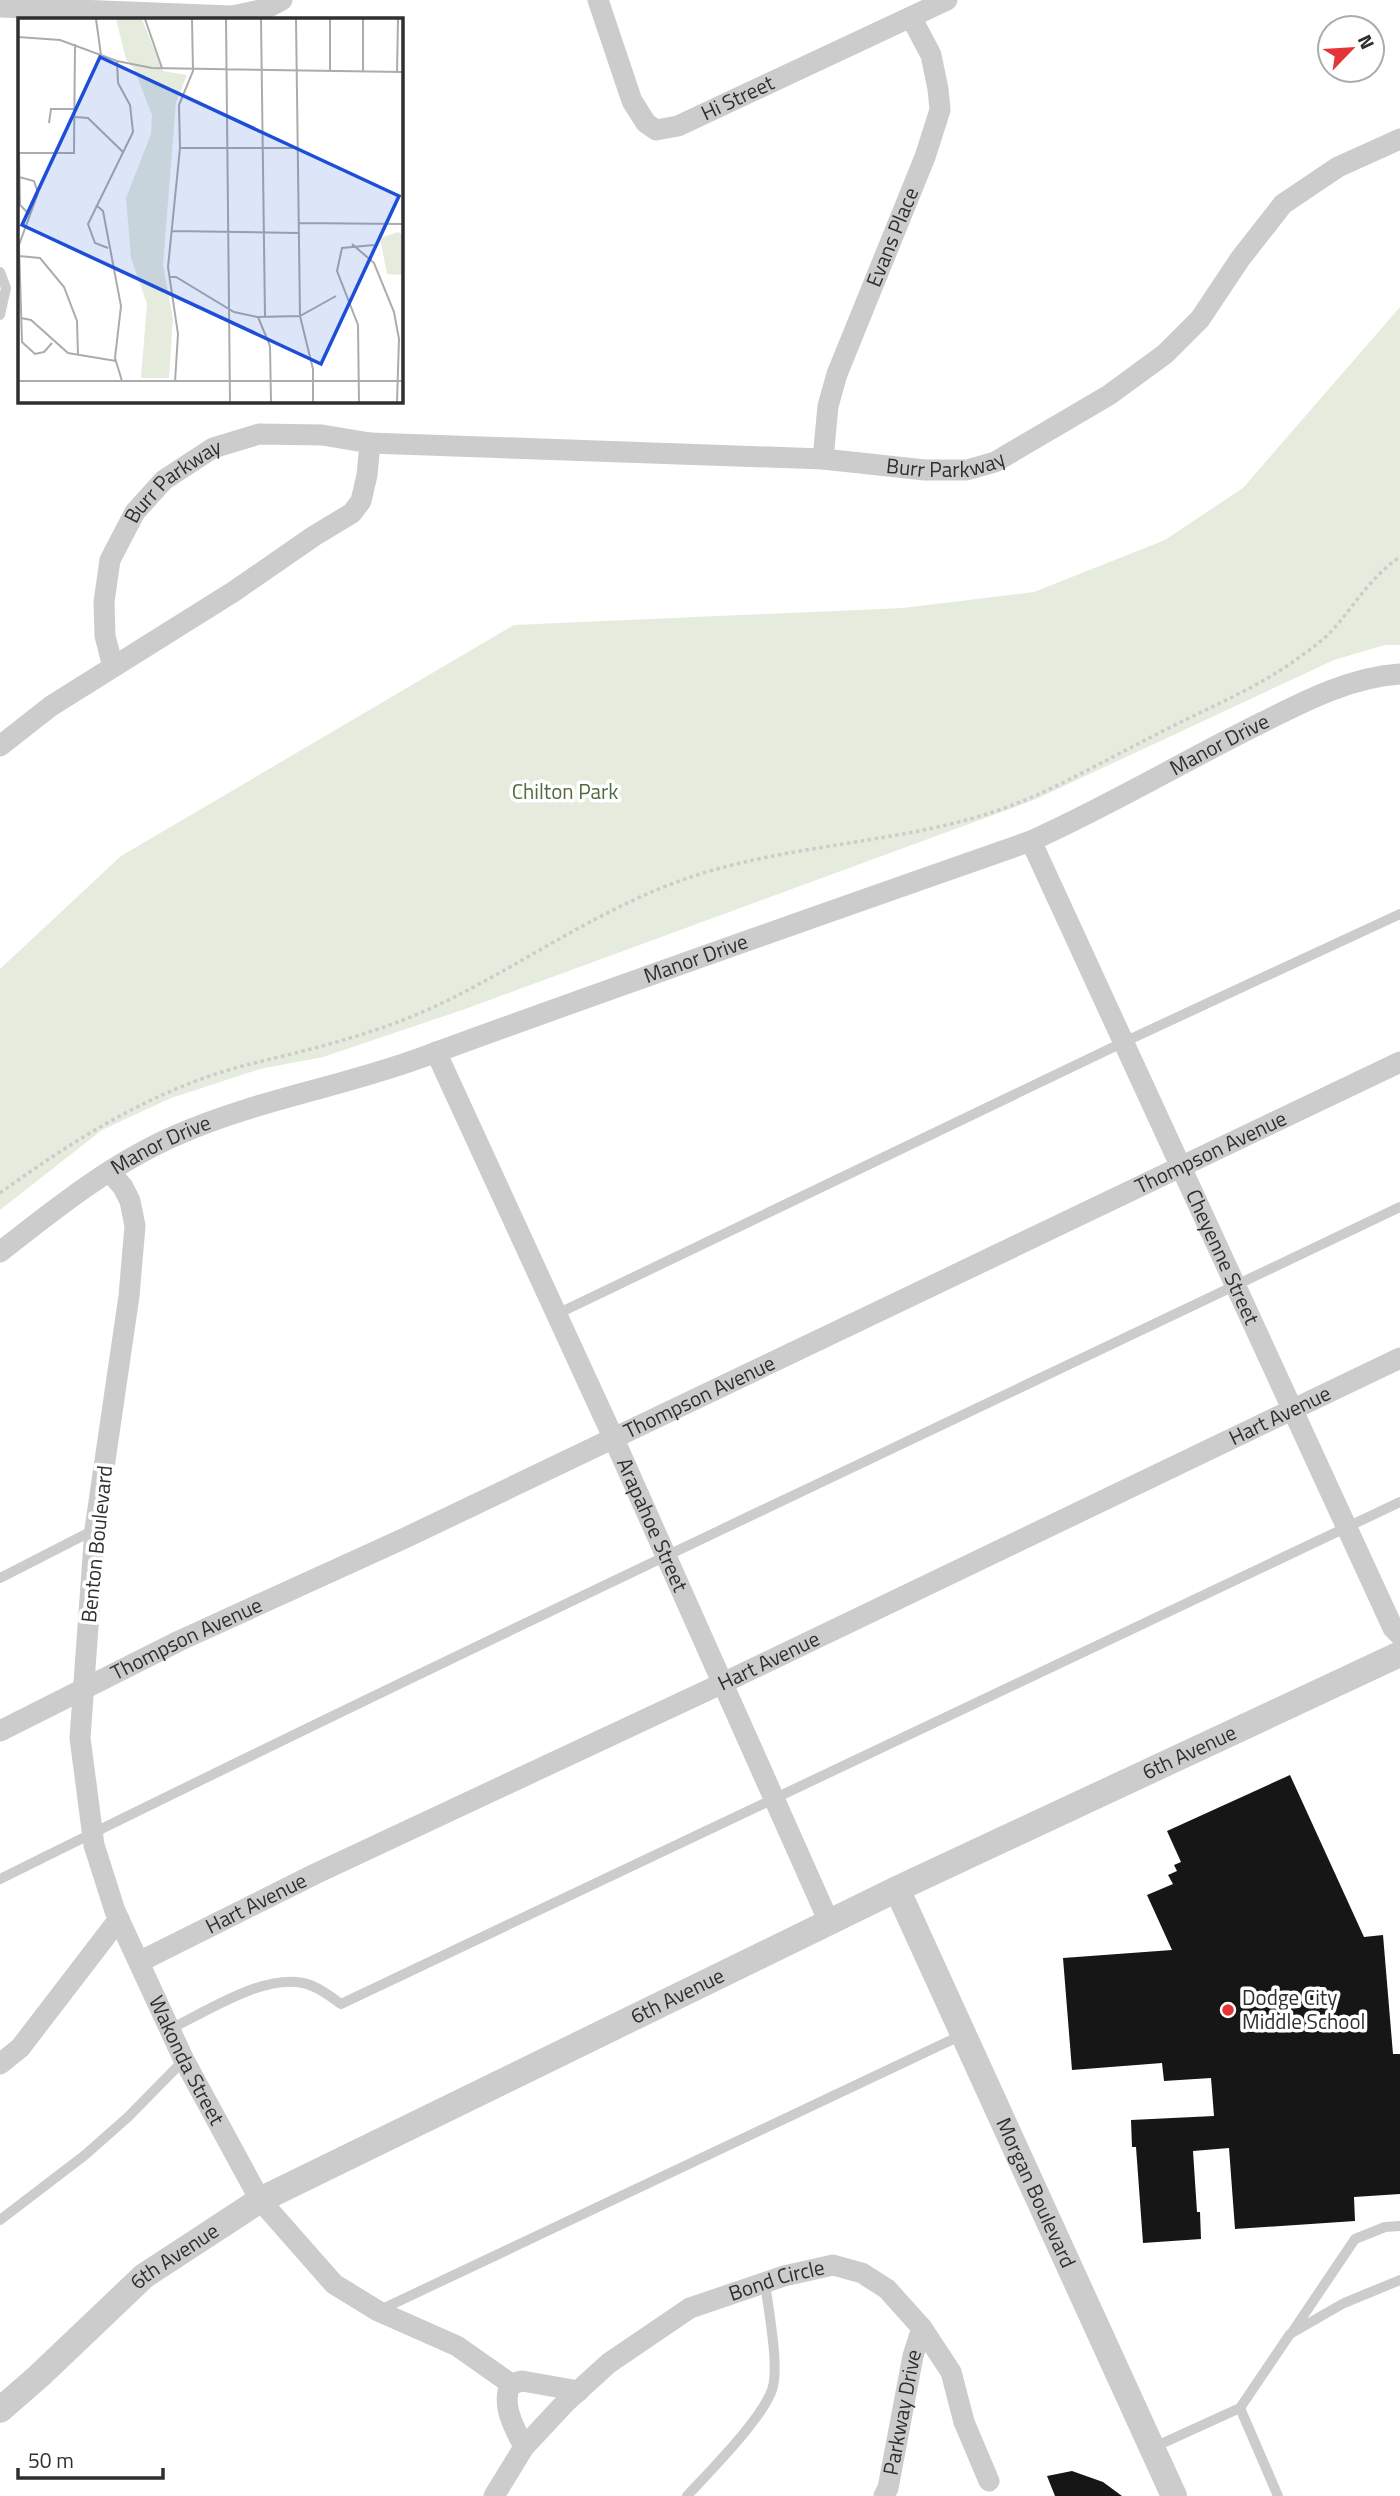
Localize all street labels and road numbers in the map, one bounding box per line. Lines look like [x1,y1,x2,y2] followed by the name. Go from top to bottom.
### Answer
[695,66,780,128] street label: Hi Street
[857,182,926,292] street label: Evans Place
[115,429,225,528] street label: Burr Parkway
[885,442,1011,485] street label: Burr Parkway
[1163,704,1274,783] street label: Manor Drive
[639,925,752,991] street label: Manor Drive
[1129,1102,1292,1202] street label: Thompson Avenue
[104,1106,215,1182] street label: Manor Drive
[1178,1184,1269,1330] street label: Cheyenne Street
[618,1346,780,1446] street label: Thompson Avenue
[1223,1377,1336,1453] street label: Hart Avenue
[609,1452,697,1597] street label: Arapahoe Street
[72,1464,120,1624] street label: Benton Boulevard
[105,1588,267,1688] street label: Thompson Avenue
[712,1622,825,1698] street label: Hart Avenue
[1137,1716,1241,1787] street label: 6th Avenue
[199,1864,312,1941] street label: Hart Avenue
[625,1959,729,2032] street label: 6th Avenue
[141,1990,234,2131] street label: Wakonda Street
[988,2112,1085,2273] street label: Morgan Boulevard
[122,2214,225,2297] street label: 6th Avenue
[724,2250,827,2309] street label: Bond Circle
[874,2345,929,2478] street label: Parkway Drive

